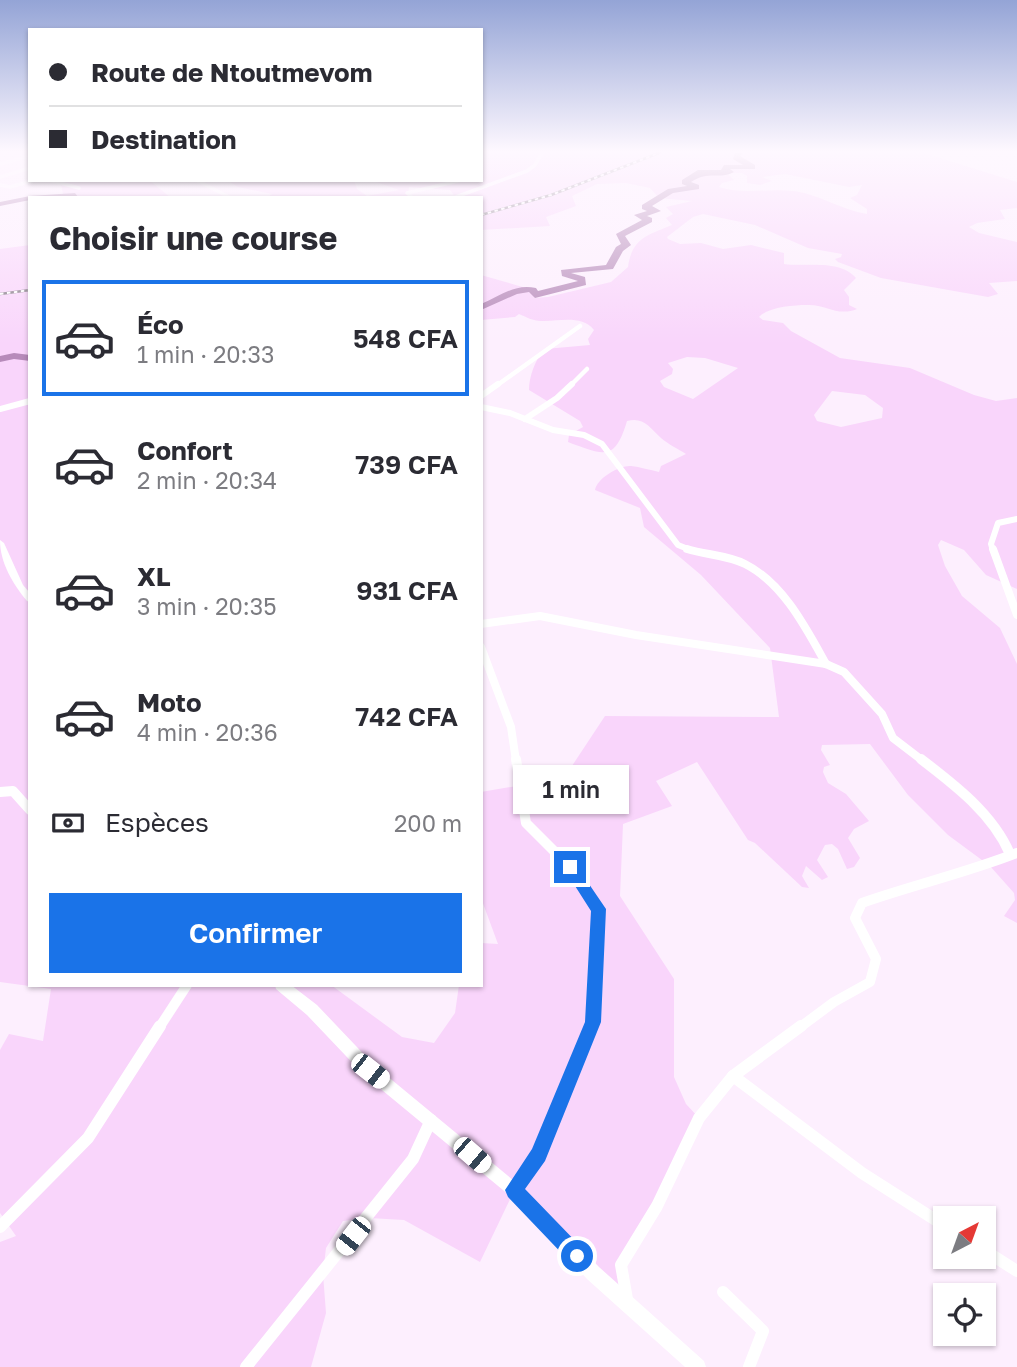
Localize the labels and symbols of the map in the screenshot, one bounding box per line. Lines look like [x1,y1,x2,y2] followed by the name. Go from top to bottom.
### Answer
[512,766,628,814] callout: 1 min
[554,851,586,883] route end
[347,1050,394,1092] car
[450,1133,495,1177] car
[933,1206,996,1269] north arrow
[332,1213,375,1259] car
[561,1240,593,1272] route start

